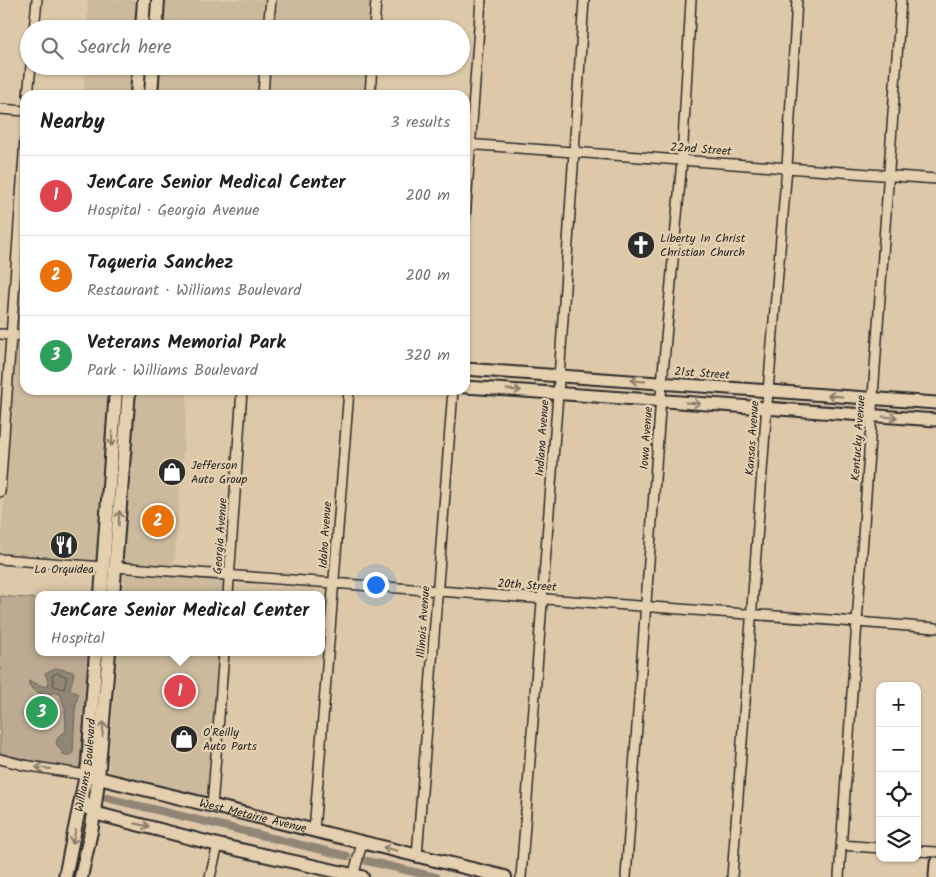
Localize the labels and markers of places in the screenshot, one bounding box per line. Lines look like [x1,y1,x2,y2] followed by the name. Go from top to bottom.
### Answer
[660,229,746,262] place label: Liberty In Christ Christian Church
[626,230,656,260] church icon: Liberty In Christ Christian Church
[191,456,247,489] place label: Jefferson Auto Group
[157,457,187,487] shop icon: Jefferson Auto Group
[142,502,174,540] pin: 2
[49,530,79,560] restaurant icon: La Orquidea
[34,560,94,579] place label: La Orquidea
[164,672,196,710] pin: 1
[26,693,58,731] pin: 3
[203,723,257,756] place label: O'Reilly Auto Parts
[169,724,199,754] shop icon: O'Reilly Auto Parts

